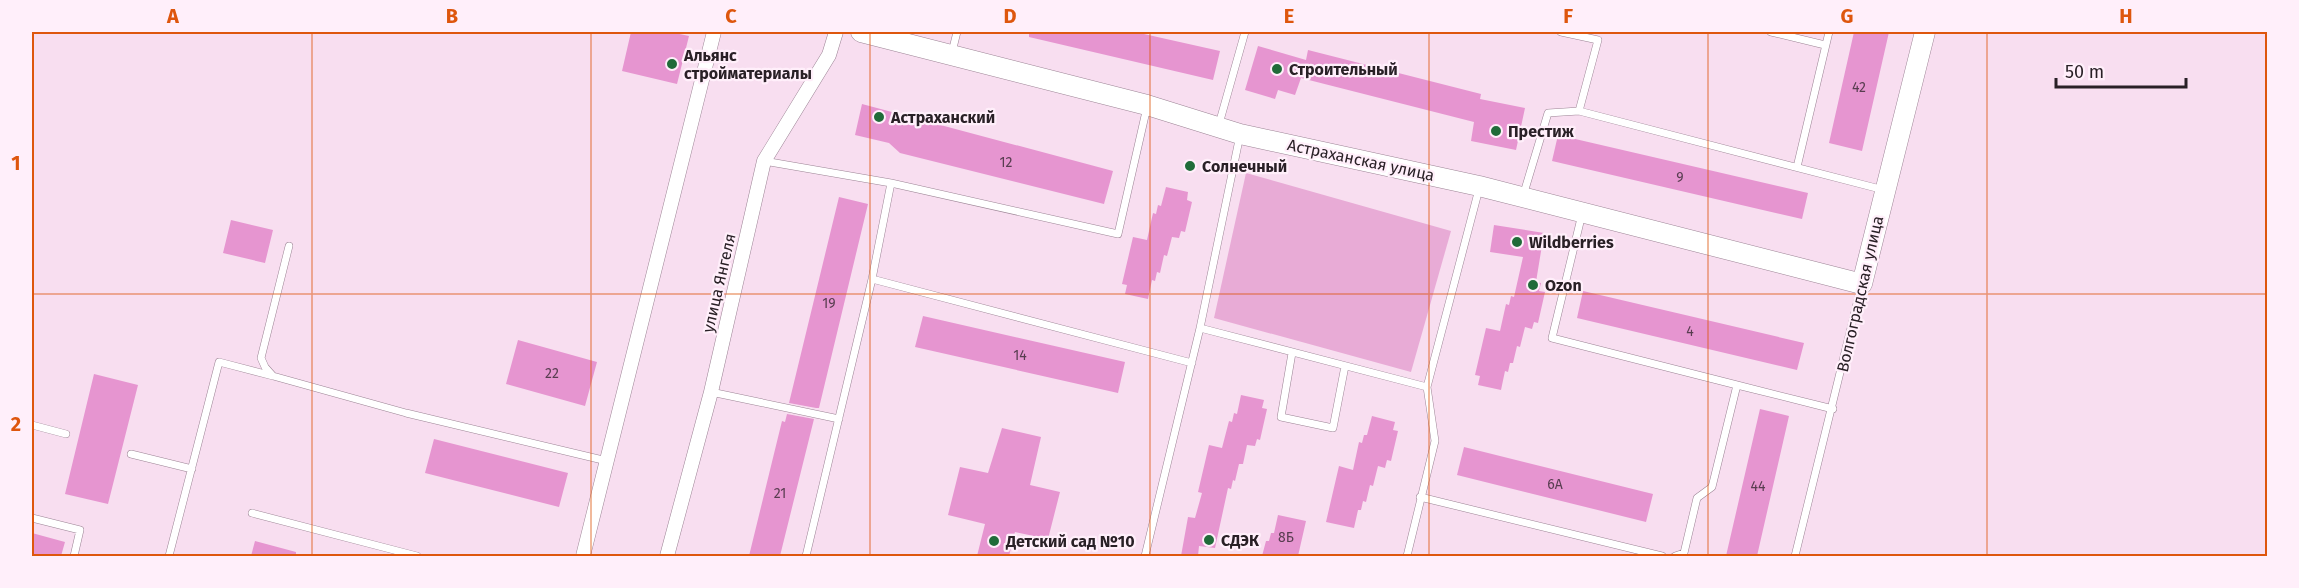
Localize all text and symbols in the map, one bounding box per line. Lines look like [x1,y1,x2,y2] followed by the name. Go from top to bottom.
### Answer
[166,4,180,28] text: A
[446,4,458,28] text: B
[725,4,737,28] text: C
[1003,4,1017,28] text: D
[1284,4,1294,28] text: E
[1563,4,1573,28] text: F
[1841,4,1853,28] text: G
[2119,4,2133,28] text: H
[683,46,812,83] place label: Альянс стройматериалы
[2056,51,2186,89] scale bar
[665,57,679,71] marker: Альянс стройматериалы
[1289,60,1398,79] place label: Строительный
[2065,61,2104,83] text: 50 m
[1270,62,1284,76] marker: Строительный
[1852,79,1866,96] house number: 42
[890,108,995,127] place label: Астраханский
[872,110,886,124] marker: Астраханский
[1508,122,1575,141] place label: Престиж
[1489,124,1503,138] marker: Престиж
[1286,135,1436,185] street label: Астраханская улица
[11,151,21,175] text: 1
[1000,154,1013,171] house number: 12
[1202,157,1287,176] place label: Солнечный
[1183,159,1197,173] marker: Солнечный
[1676,169,1684,186] house number: 9
[1833,214,1887,374] street label: Волгоградская улица
[698,232,740,334] street label: улица Янгеля
[1529,233,1614,252] place label: Wildberries
[1510,235,1524,249] marker: Wildberries
[1545,276,1582,295] place label: Ozon
[1526,278,1540,292] marker: Ozon
[822,295,836,312] house number: 19
[1686,323,1694,340] house number: 4
[1013,347,1027,364] house number: 14
[545,365,559,382] house number: 22
[11,412,21,436] text: 2
[1547,476,1563,493] house number: 6А
[1751,478,1766,495] house number: 44
[774,485,786,502] house number: 21
[1278,529,1294,546] house number: 8Б
[1221,531,1260,550] place label: СДЭК
[1005,532,1135,551] place label: Детский сад №10
[1202,533,1216,547] marker: СДЭК
[987,534,1001,548] marker: Детский сад №10

